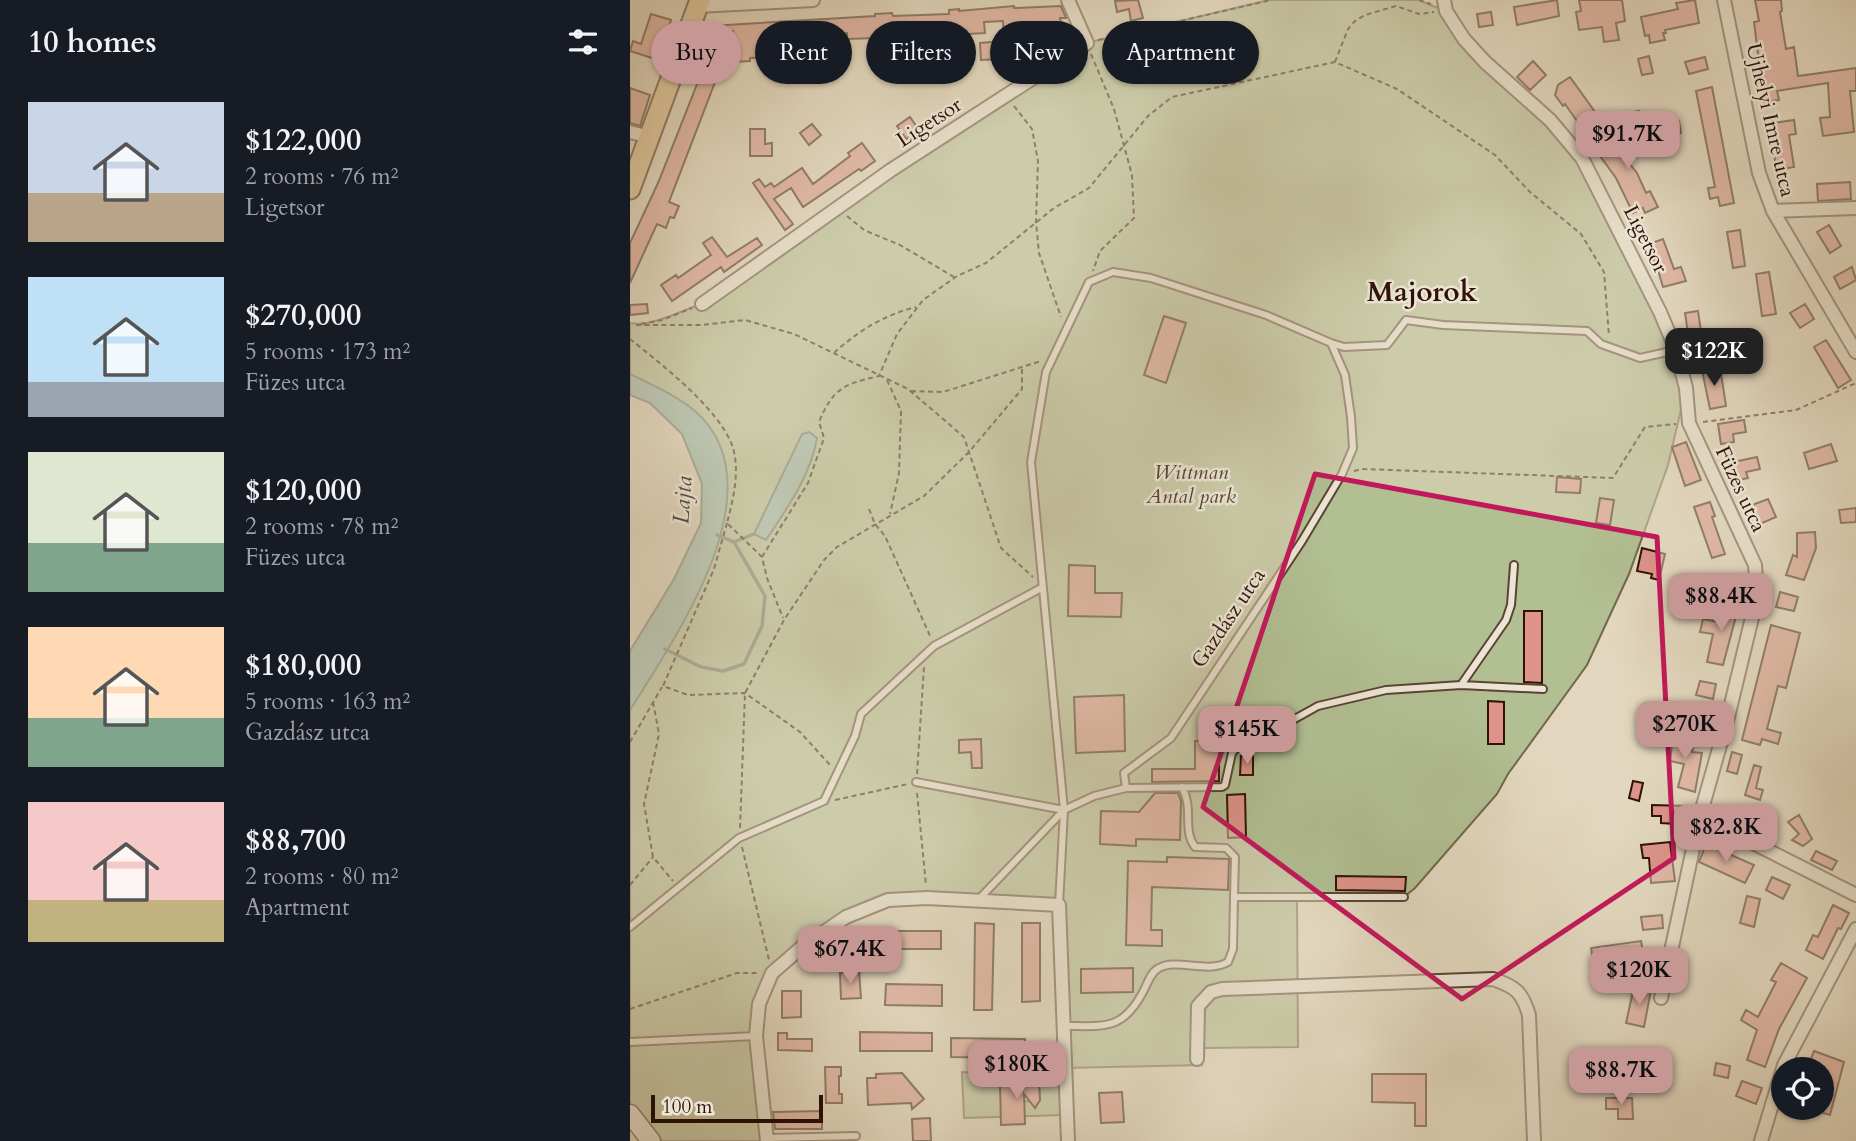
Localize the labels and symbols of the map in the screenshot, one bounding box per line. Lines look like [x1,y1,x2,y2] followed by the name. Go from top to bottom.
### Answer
[1739,41,1802,200] street label: Ujhelyi Imre utca
[891,90,968,154] street label: Ligetsor
[1571,111,1685,171] pin: $91.7K
[1616,200,1675,278] street label: Ligetsor
[1367,273,1478,311] district label: Majorok
[1665,328,1763,388] pin: $122K
[1708,441,1773,537] street label: Füzes utca
[1145,458,1236,511] park label: Wittman Antal park
[665,475,700,525] water label: Lajta
[1184,563,1272,674] street label: Gazdász utca
[1664,574,1778,633] pin: $88.4K
[1636,702,1734,761] pin: $270K
[1198,706,1296,766] pin: $145K
[1669,804,1783,864] pin: $82.8K
[793,926,907,986] pin: $67.4K
[1590,948,1688,1007] pin: $120K
[968,1042,1066,1101] pin: $180K
[1564,1048,1678,1107] pin: $88.7K
[651,1092,822,1124] scale bar

